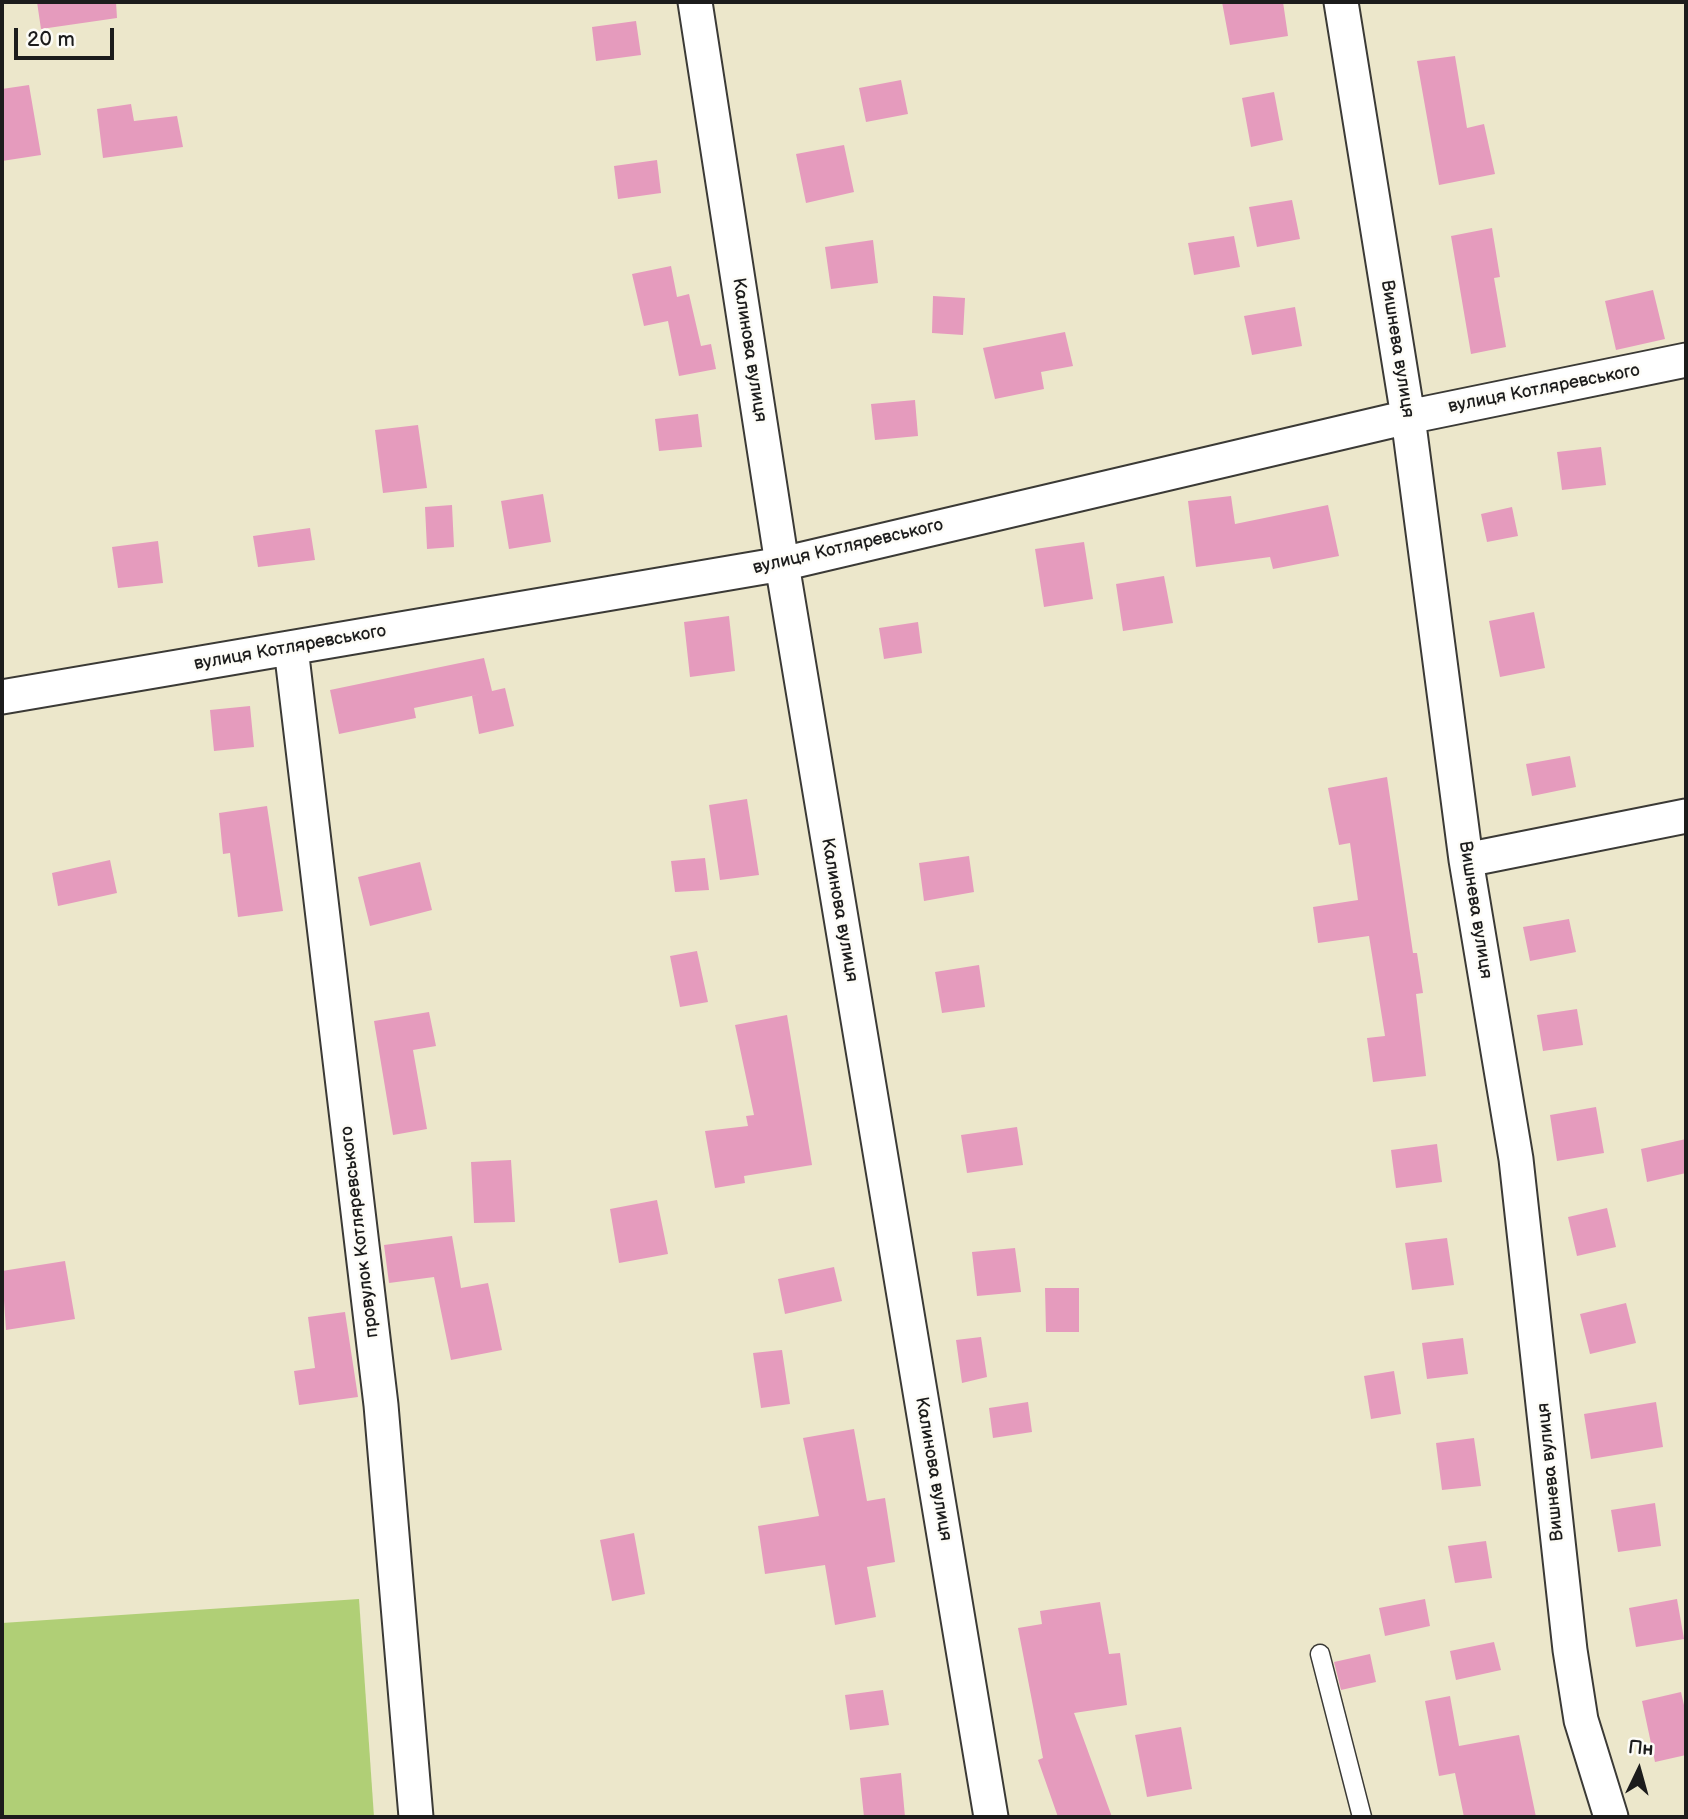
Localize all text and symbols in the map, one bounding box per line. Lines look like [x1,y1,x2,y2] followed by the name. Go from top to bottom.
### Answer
[18,14,117,58] scale bar
[27,27,75,52] text: 20 m
[727,276,771,424] street label: Калинова вулиця
[1375,279,1419,419] street label: Вишнева вулиця
[1446,360,1642,418] street label: вулиця Котляревського
[751,515,945,579] street label: вулиця Котляревського
[192,620,388,676] street label: вулиця Котляревського
[816,836,862,984] street label: Калинова вулиця
[1453,840,1497,980] street label: Вишнева вулиця
[336,1125,384,1339] street label: провулок Котляревського
[910,1395,956,1543] street label: Калинова вулиця
[1533,1402,1569,1542] street label: Вишнева вулиця
[1604,1735,1674,1805] north arrow
[1627,1736,1654,1761] text: Пн

